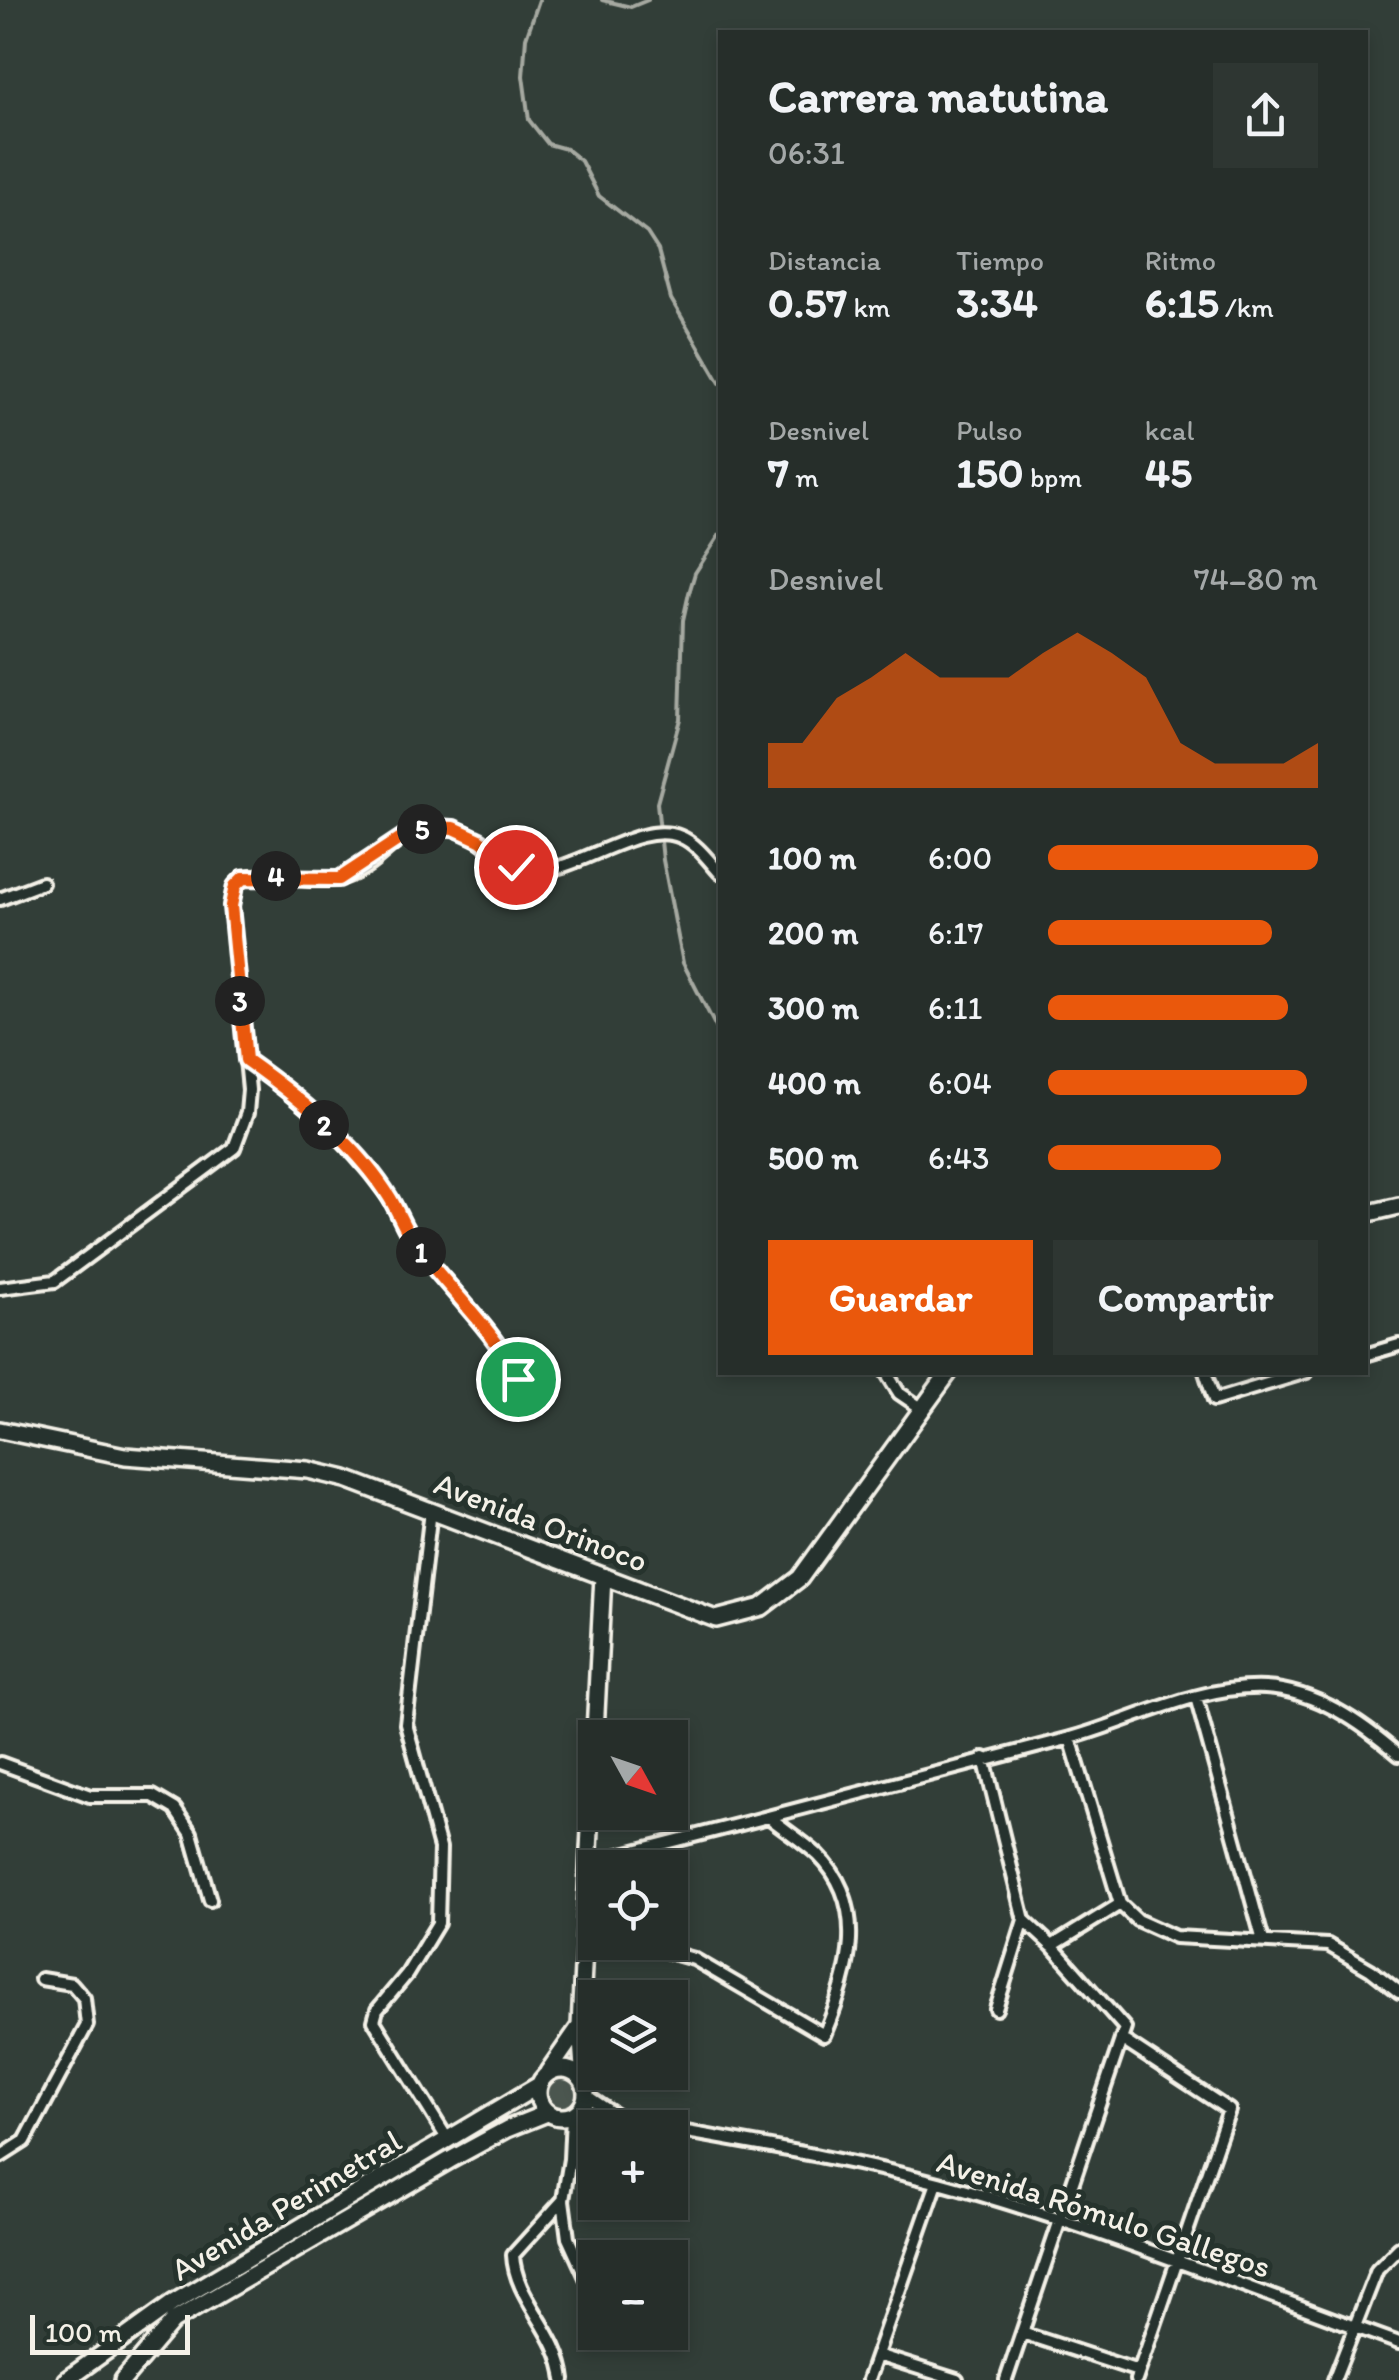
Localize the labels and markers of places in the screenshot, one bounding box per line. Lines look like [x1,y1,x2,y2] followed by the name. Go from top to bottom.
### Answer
[397,804,447,854] pin: 5
[474,825,559,910] pin
[251,851,301,901] pin: 4
[215,976,265,1026] pin: 3
[299,1100,349,1150] pin: 2
[396,1227,446,1277] pin: 1
[476,1337,561,1422] pin

